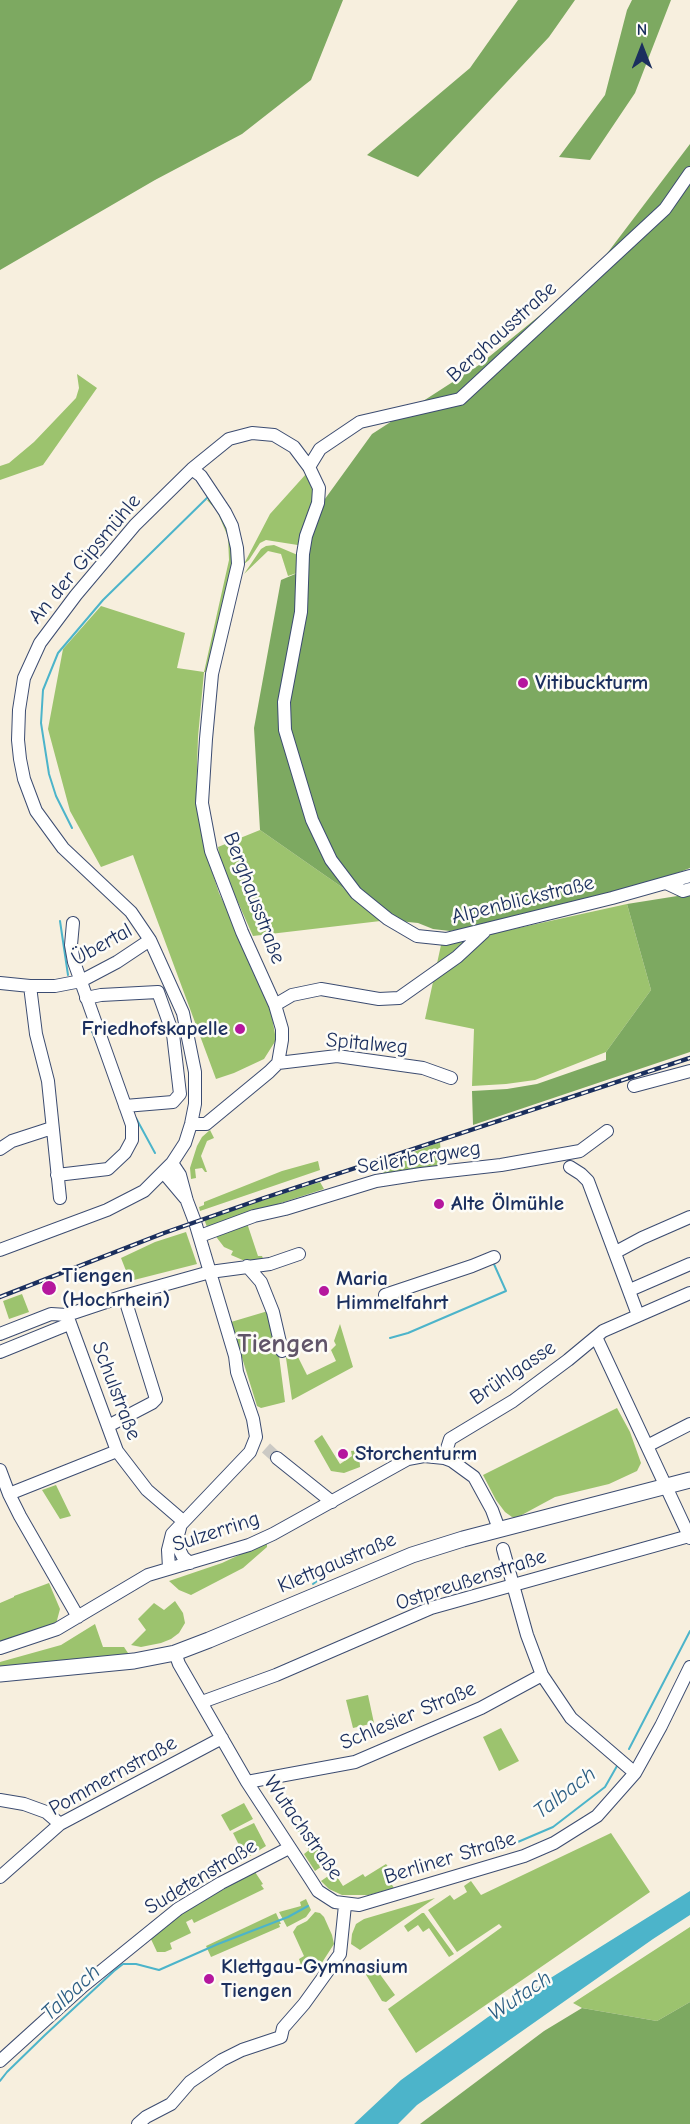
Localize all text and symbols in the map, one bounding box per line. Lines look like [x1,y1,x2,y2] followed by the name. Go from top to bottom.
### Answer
[612,18,672,78] north arrow
[637,21,647,39] text: N
[442,276,562,388] street label: Berghausstraße
[23,489,147,629] street label: An der Gipsmühle
[535,670,648,696] place label: Vitibuckturm
[516,676,530,690] marker: Vitibuckturm
[217,829,291,967] street label: Berghausstraße
[449,870,597,930] street label: Alpenblickstraße
[67,918,137,972] street label: Übertal
[81,1016,228,1042] place label: Friedhofskapelle
[233,1022,247,1036] marker: Friedhofskapelle
[325,1028,409,1060] street label: Spitalweg
[355,1136,483,1180] street label: Seilerbergweg
[451,1191,564,1217] place label: Alte Ölmühle
[432,1197,446,1211] marker: Alte Ölmühle
[62,1263,170,1313] place label: Tiengen (Hochrhein)
[336,1266,448,1316] place label: Maria Himmelfahrt
[40,1279,58,1297] marker: Tiengen (Hochrhein)
[317,1284,331,1298] marker: Maria Himmelfahrt
[237,1328,329,1360] district label: Tiengen
[465,1335,561,1411] street label: Brühlgasse
[86,1338,146,1444] street label: Schulstraße
[355,1441,477,1467] place label: Storchenturm
[336,1447,350,1461] marker: Storchenturm
[169,1506,263,1558] street label: Sulzerring
[274,1527,400,1599] street label: Klettgaustraße
[393,1544,549,1616] street label: Ostpreußenstraße
[336,1676,480,1756] street label: Schlesier Straße
[45,1730,181,1822] street label: Pommernstraße
[529,1761,601,1825] water label: Talbach
[258,1771,348,1885] street label: Wutachstraße
[381,1826,519,1890] street label: Berliner Straße
[140,1834,262,1920] street label: Sudetenstraße
[221,1954,408,2004] place label: Klettgau-Gymnasium Tiengen
[36,1959,106,2027] water label: Talbach
[483,1965,557,2027] water label: Wutach
[202,1972,216,1986] marker: Klettgau-Gymnasium Tiengen

